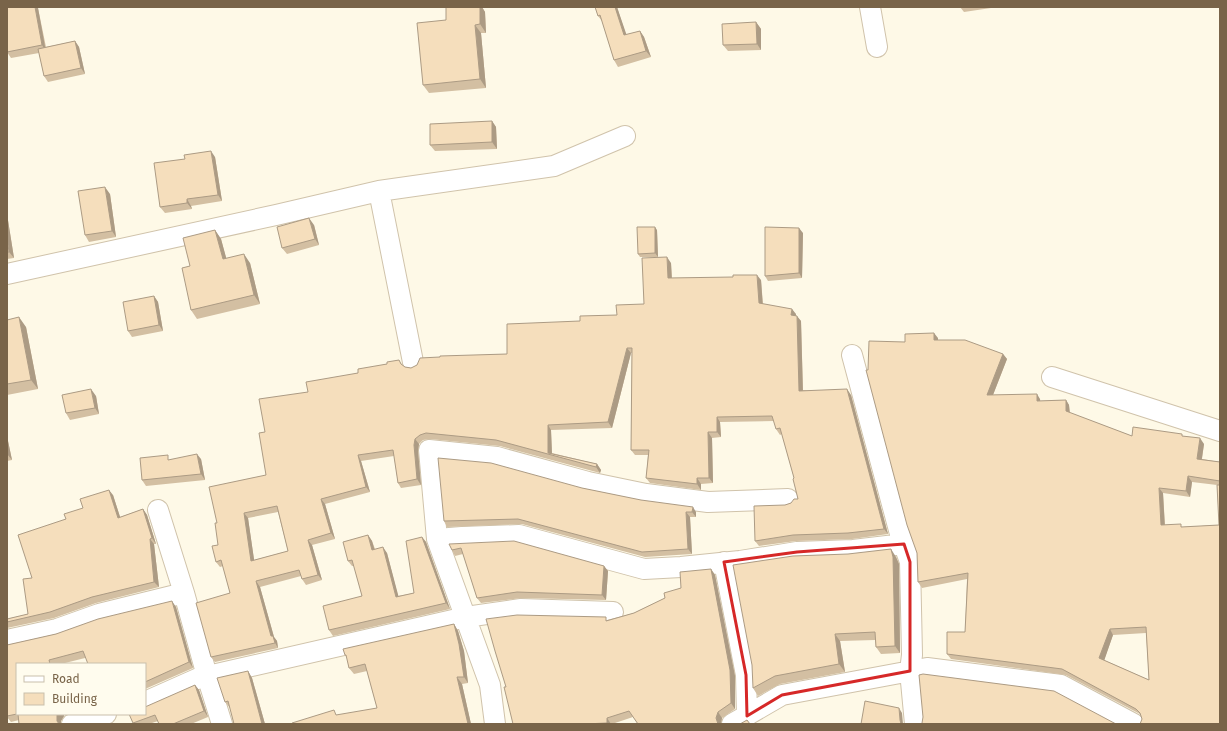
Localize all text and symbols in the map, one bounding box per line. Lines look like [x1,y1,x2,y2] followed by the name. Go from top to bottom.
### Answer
[16,663,146,715] legend
[52,672,80,686] text: Road
[52,692,98,706] text: Building

